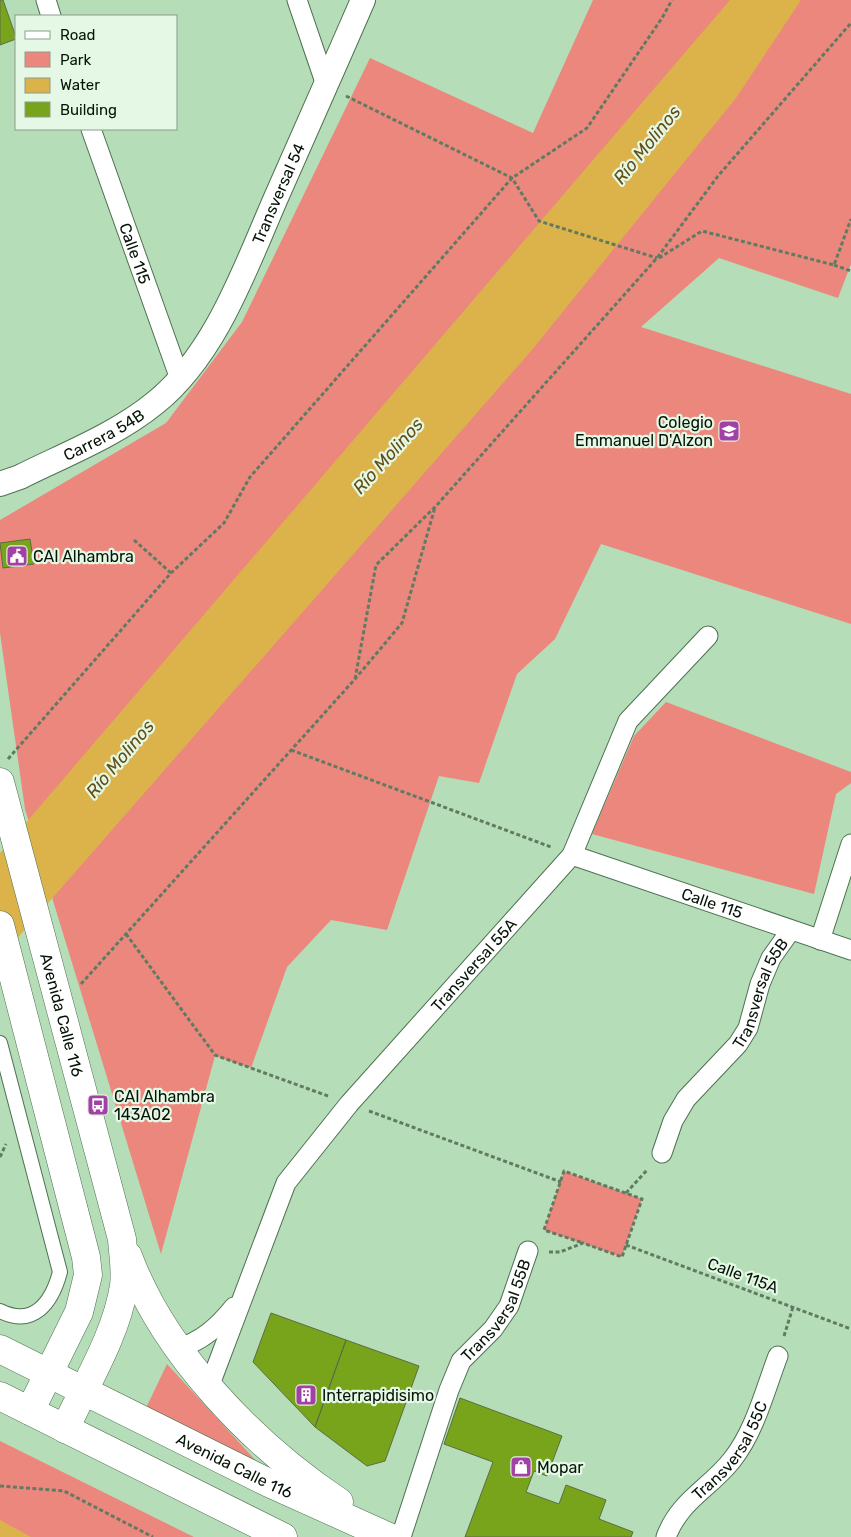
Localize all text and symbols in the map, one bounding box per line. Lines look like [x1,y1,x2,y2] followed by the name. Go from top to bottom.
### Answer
[15,15,178,130] legend
[60,26,96,44] text: Road
[60,51,91,69] text: Park
[60,76,100,94] text: Water
[60,101,117,119] text: Building
[609,101,685,189] water label: Río Molinos
[248,140,309,247] street label: Transversal 54
[115,220,154,287] street label: Calle 115
[60,405,148,465] street label: Carrera 54B
[348,413,428,499] water label: Río Molinos
[575,413,713,450] place label: Colegio Emmanuel D'Alzon
[717,419,741,443] school or university icon: Colegio Emmanuel D'Alzon
[5,544,29,568] public building icon: CAI Alhambra
[33,547,134,566] place label: CAI Alhambra
[81,716,159,802] water label: Río Molinos
[679,884,745,922] street label: Calle 115
[427,914,521,1016] street label: Transversal 55A
[729,934,792,1052] street label: Transversal 55B
[36,951,87,1079] street label: Avenida Calle 116
[114,1087,215,1124] place label: CAI Alhambra 143A02
[86,1093,110,1117] bus stop icon: CAI Alhambra 143A02
[705,1254,781,1297] street label: Calle 115A
[457,1257,534,1365] street label: Transversal 55B
[294,1383,318,1407] building icon: Interrapidisimo
[322,1386,434,1405] place label: Interrapidisimo
[688,1398,771,1504] street label: Transversal 55C
[173,1429,296,1503] street label: Avenida Calle 116
[509,1455,533,1479] shop icon: Mopar
[537,1458,583,1477] place label: Mopar

